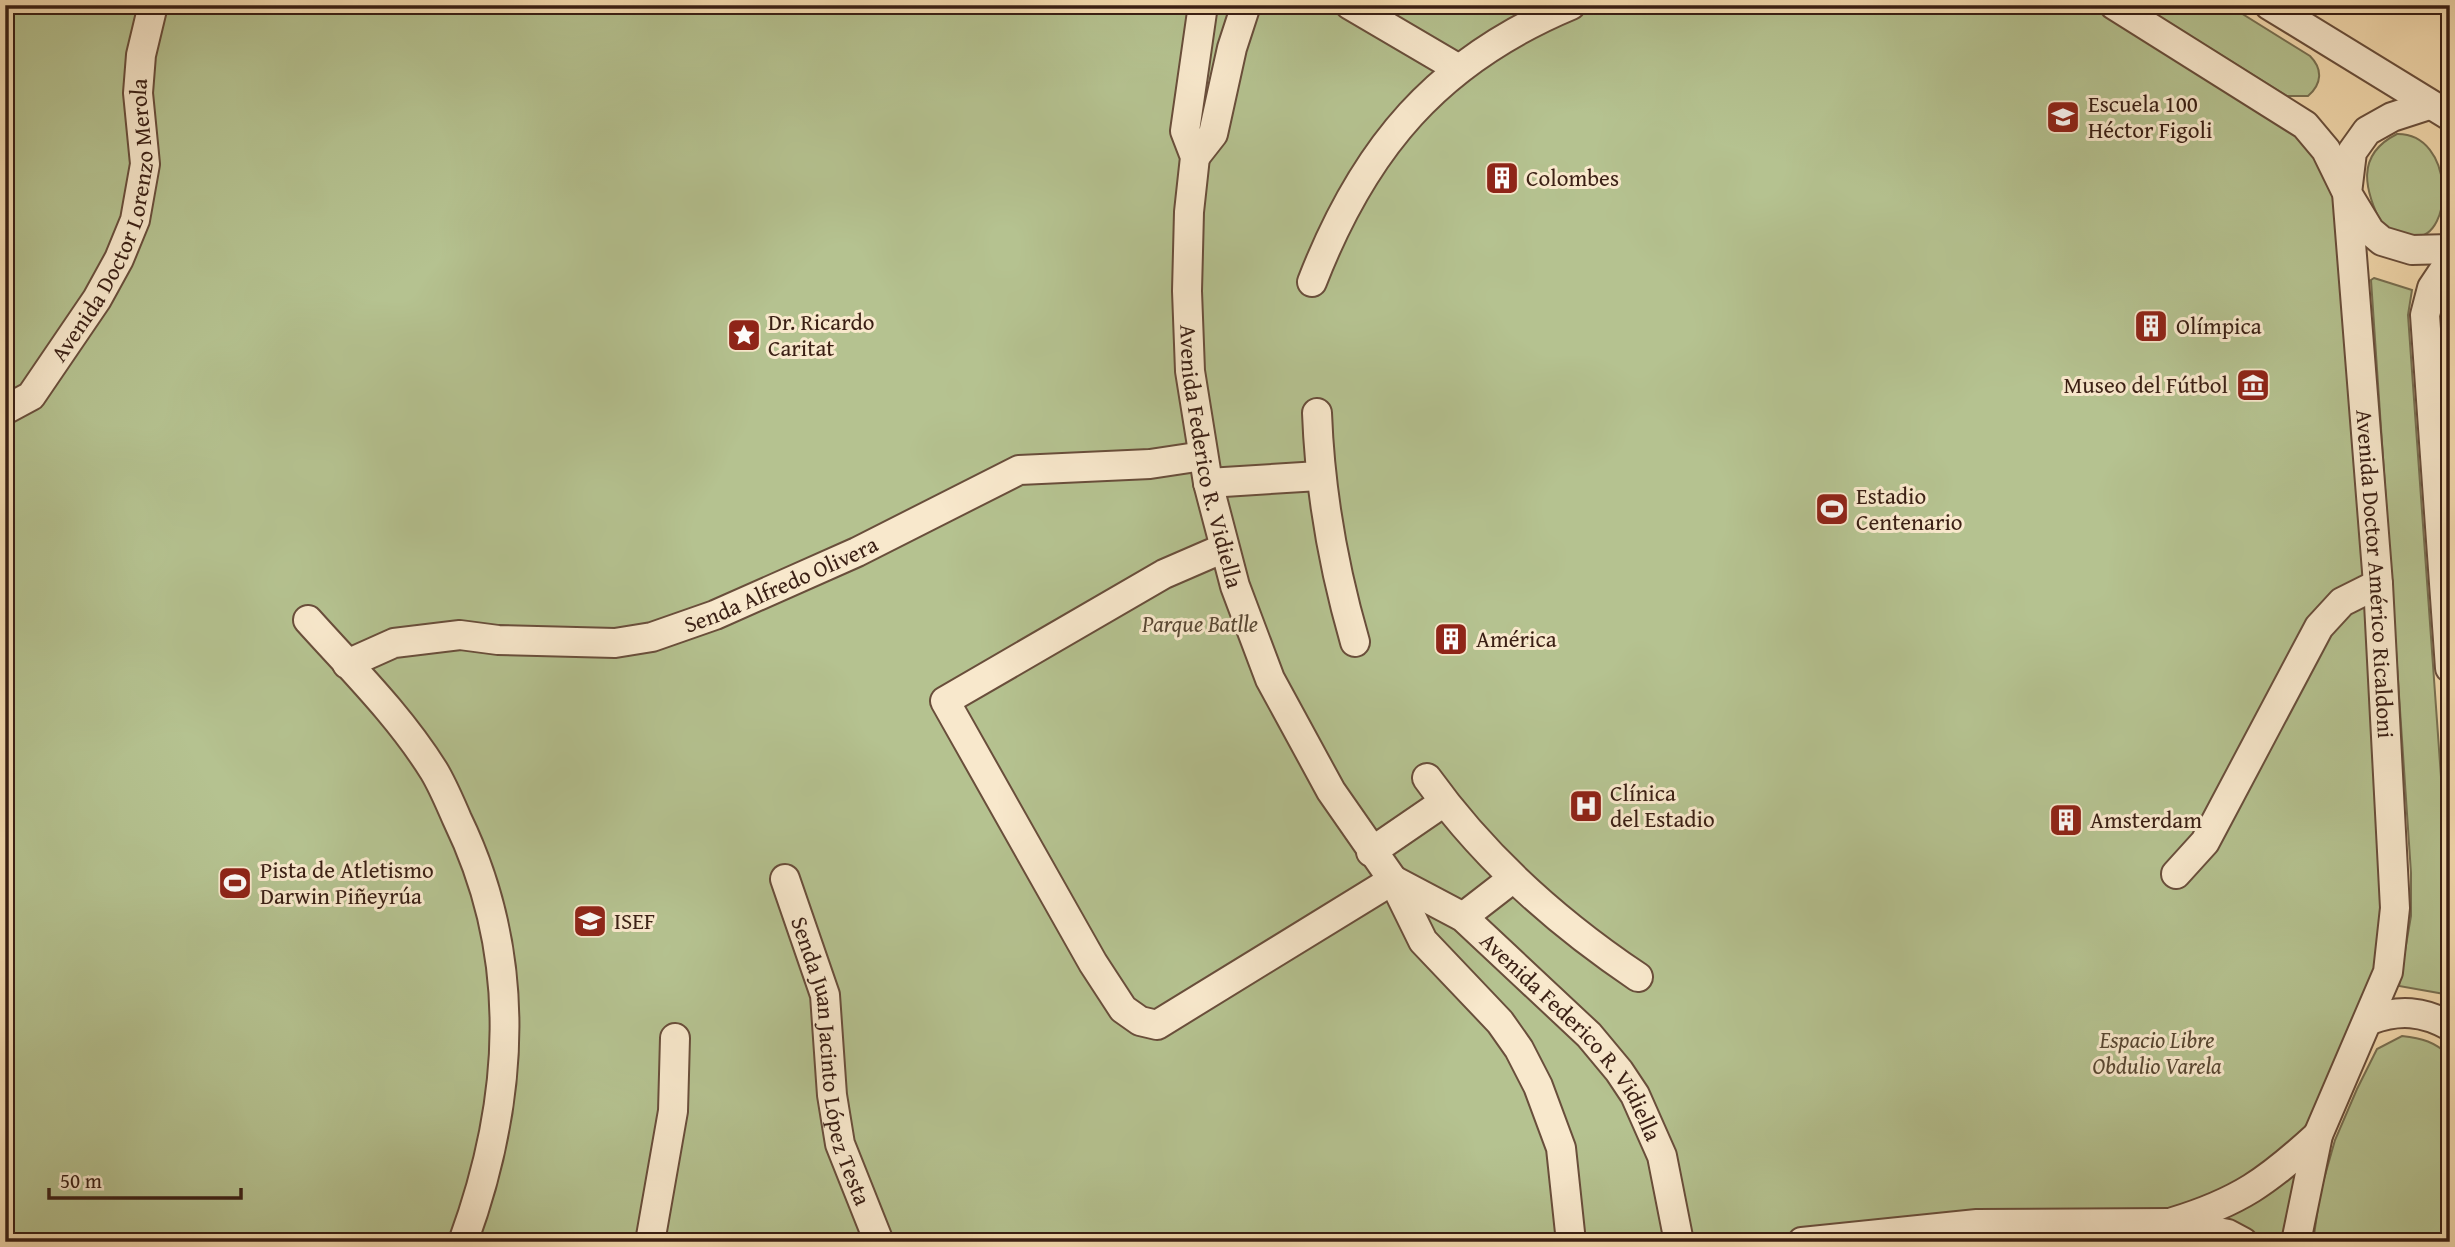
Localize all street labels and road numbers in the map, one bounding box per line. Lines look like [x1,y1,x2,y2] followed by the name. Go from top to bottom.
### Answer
[42,77,161,368] street label: Avenida Doctor Lorenzo Merola
[1172,324,1252,592] street label: Avenida Federico R. Vidiella
[2348,408,2403,739] street label: Avenida Doctor Américo Ricaldoni
[679,527,884,641] street label: Senda Alfredo Olivera
[783,912,880,1210] street label: Senda Juan Jacinto López Testa
[1473,924,1670,1146] street label: Avenida Federico R. Vidiella

